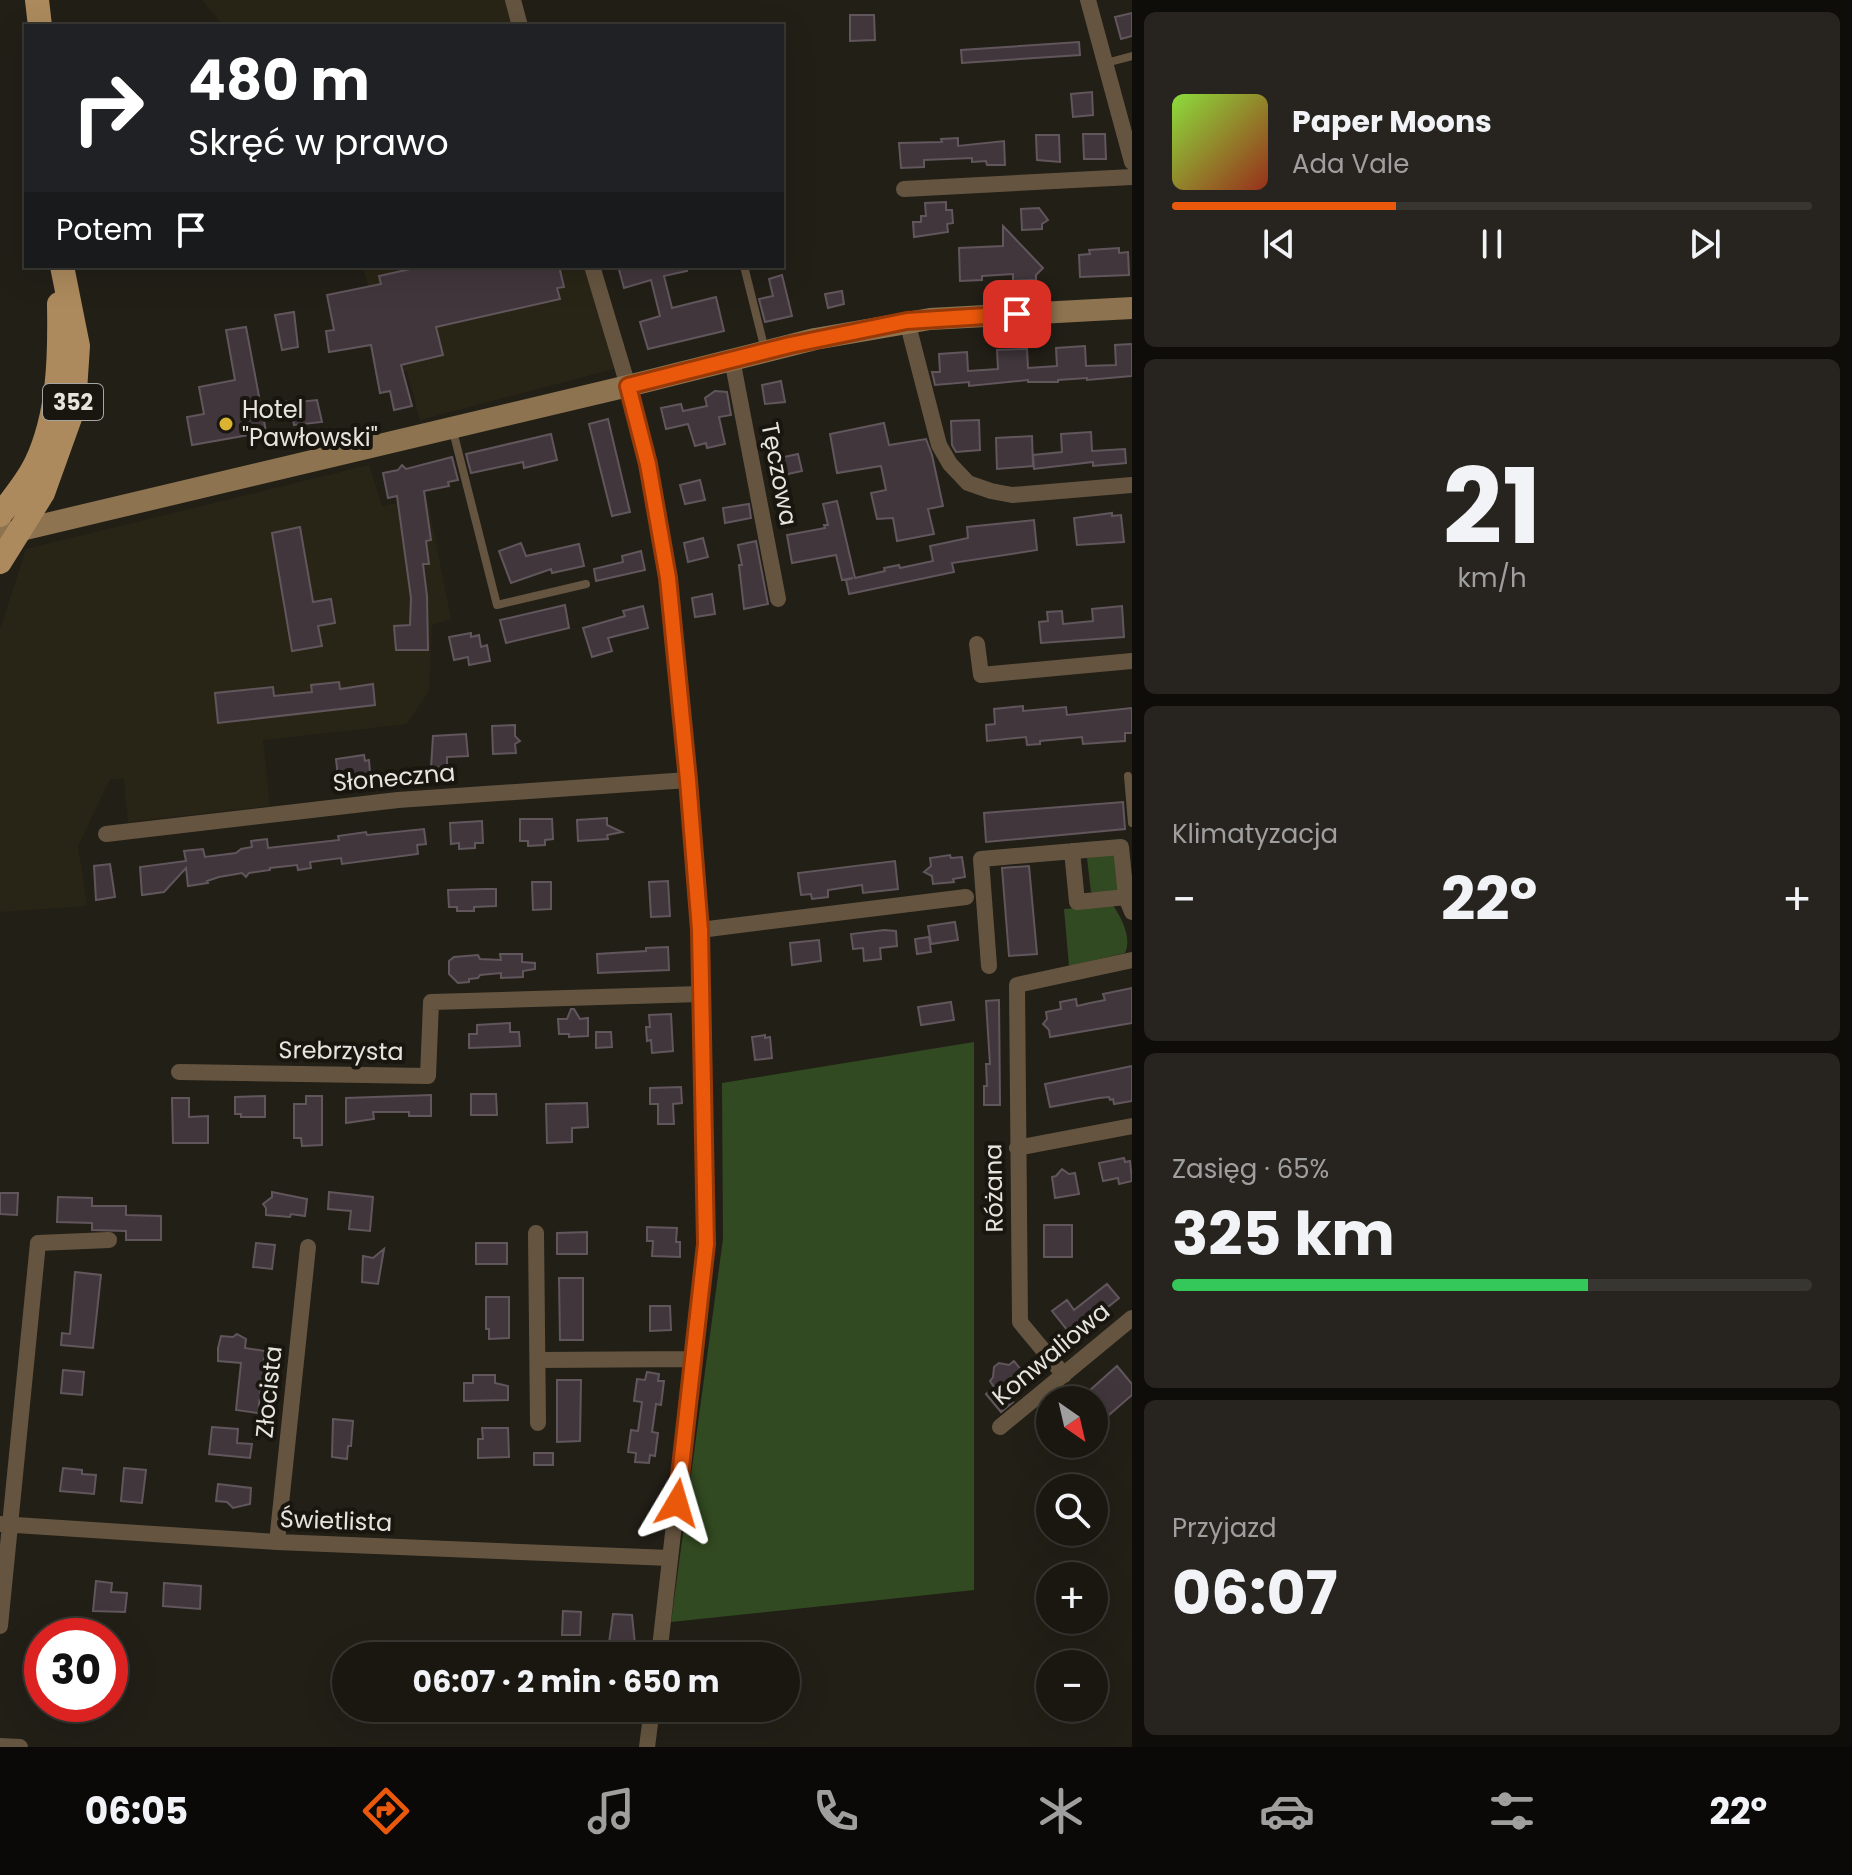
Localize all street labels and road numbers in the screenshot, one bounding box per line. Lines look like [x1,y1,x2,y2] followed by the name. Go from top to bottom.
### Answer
[43,384,103,420] road number: 352
[753,419,806,528] street label: Tęczowa
[331,756,457,799] street label: Słoneczna
[278,1033,404,1068] street label: Srebrzysta
[976,1143,1011,1233] street label: Różana
[985,1295,1116,1413] street label: Konwaliowa
[247,1344,290,1440] street label: Złocista
[279,1502,393,1539] street label: Świetlista

